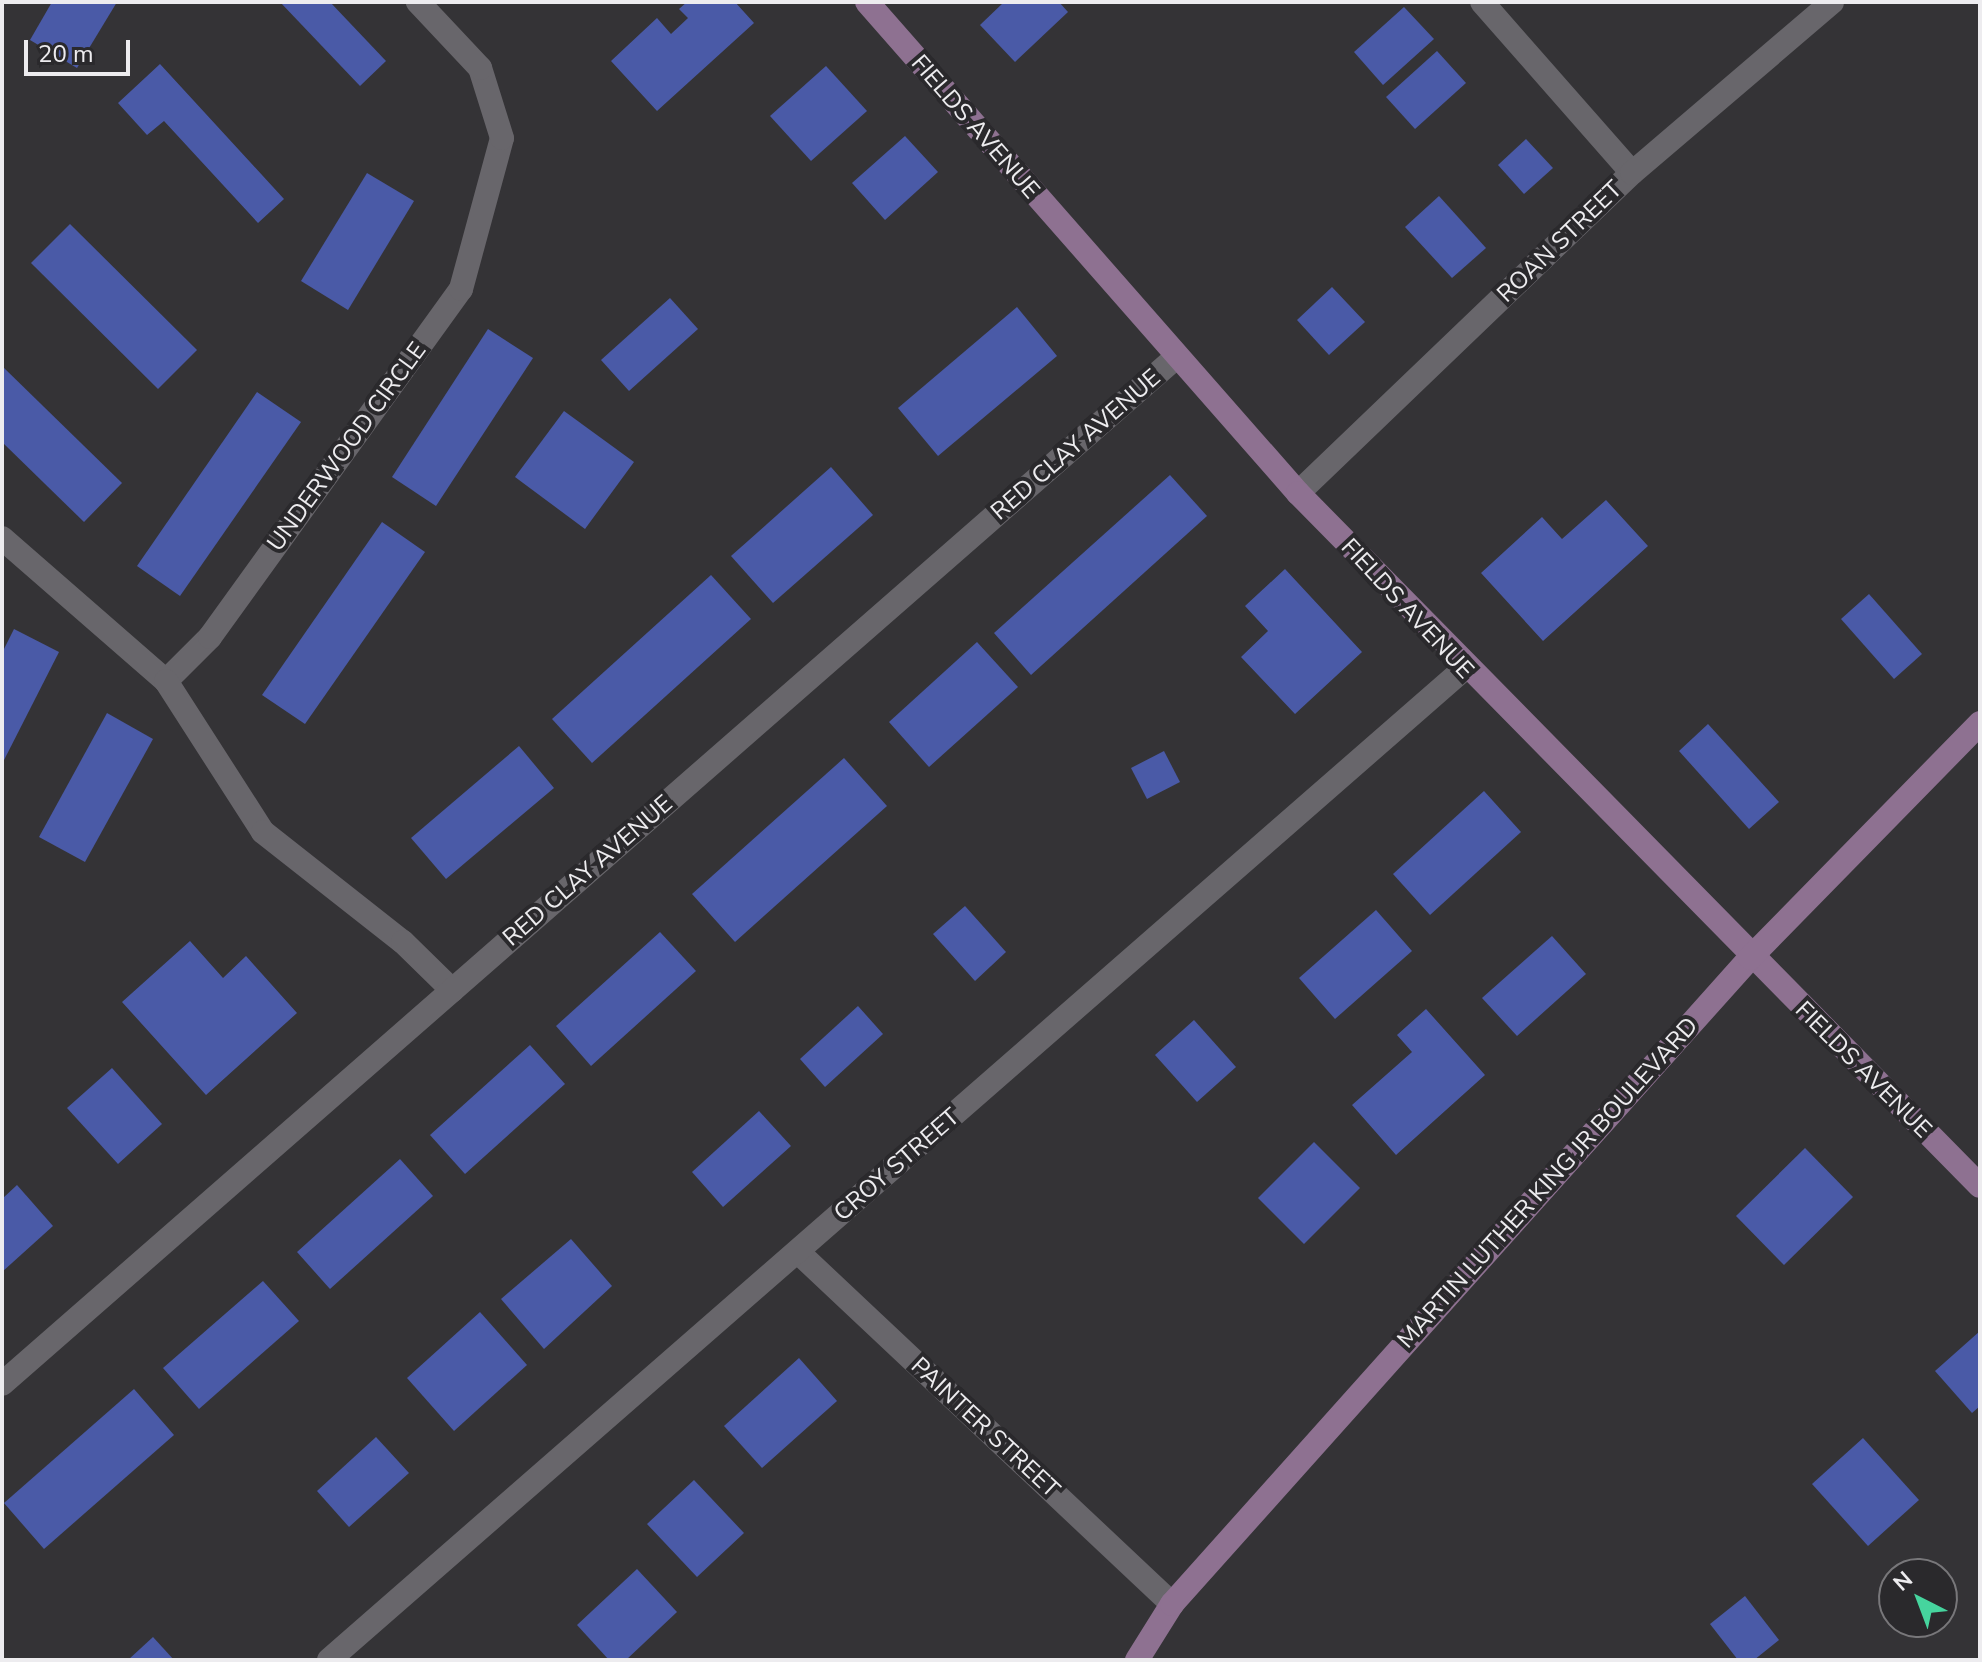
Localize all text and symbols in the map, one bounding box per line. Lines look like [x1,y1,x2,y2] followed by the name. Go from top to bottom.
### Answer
[28,24,134,74] scale bar
[38,38,94,70] text: 20 m
[905,49,1045,205] street label: FIELDS AVENUE
[1492,175,1628,309] street label: ROAN STREET
[262,337,432,557] street label: UNDERWOOD CIRCLE
[985,364,1167,526] street label: RED CLAY AVENUE
[1335,533,1479,685] street label: FIELDS AVENUE
[497,790,679,952] street label: RED CLAY AVENUE
[1789,996,1937,1144] street label: FIELDS AVENUE
[1392,1012,1704,1354] street label: MARTIN LUTHER KING JR BOULEVARD
[828,1103,966,1227] street label: CROY STREET
[905,1352,1065,1504] street label: PAINTER STREET
[1878,1558,1958,1638] north arrow
[1887,1565,1919,1598] text: N

